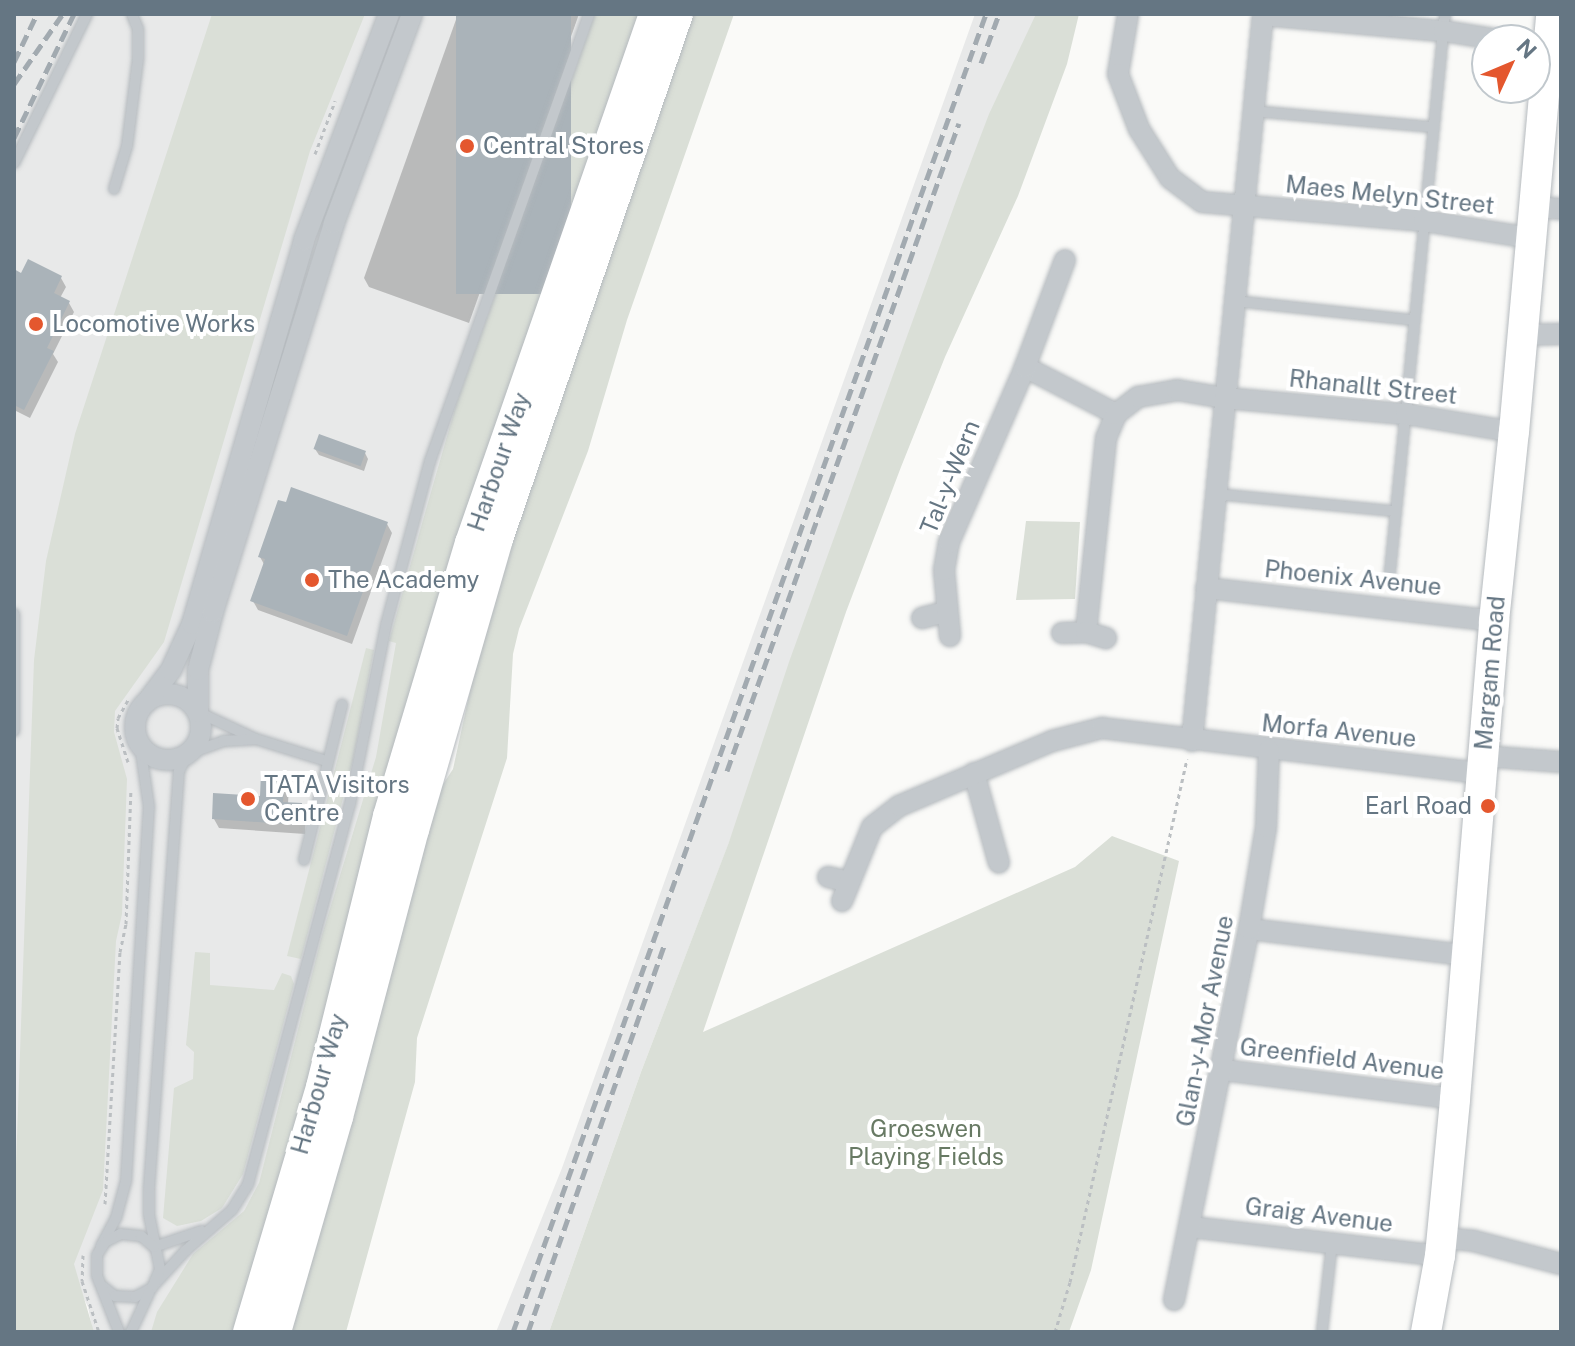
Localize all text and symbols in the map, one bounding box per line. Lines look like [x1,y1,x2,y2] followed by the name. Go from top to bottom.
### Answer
[1471,24,1551,104] north arrow
[1511,33,1542,64] text: N
[483,132,644,160] place label: Central Stores
[458,137,476,155] marker: Central Stores
[1284,170,1496,220] street label: Maes Melyn Street
[52,310,256,338] place label: Locomotive Works
[27,315,45,333] marker: Locomotive Works
[1288,364,1458,410] street label: Rhanallt Street
[462,388,536,536] street label: Harbour Way
[914,416,986,538] street label: Tal-y-Wern
[1263,554,1443,602] street label: Phoenix Avenue
[328,566,479,594] place label: The Academy
[303,571,321,589] marker: The Academy
[1469,595,1511,751] street label: Margam Road
[1260,709,1418,753] street label: Morfa Avenue
[264,771,410,827] place label: TATA Visitors Centre
[239,790,257,808] marker: TATA Visitors Centre
[1365,792,1472,820] place label: Earl Road
[1479,797,1497,815] marker: Earl Road
[1170,913,1240,1129] street label: Glan-y-Mor Avenue
[285,1010,353,1158] street label: Harbour Way
[1238,1032,1446,1086] street label: Greenfield Avenue
[848,1115,1004,1171] park label: Groeswen Playing Fields
[1243,1192,1395,1238] street label: Graig Avenue

